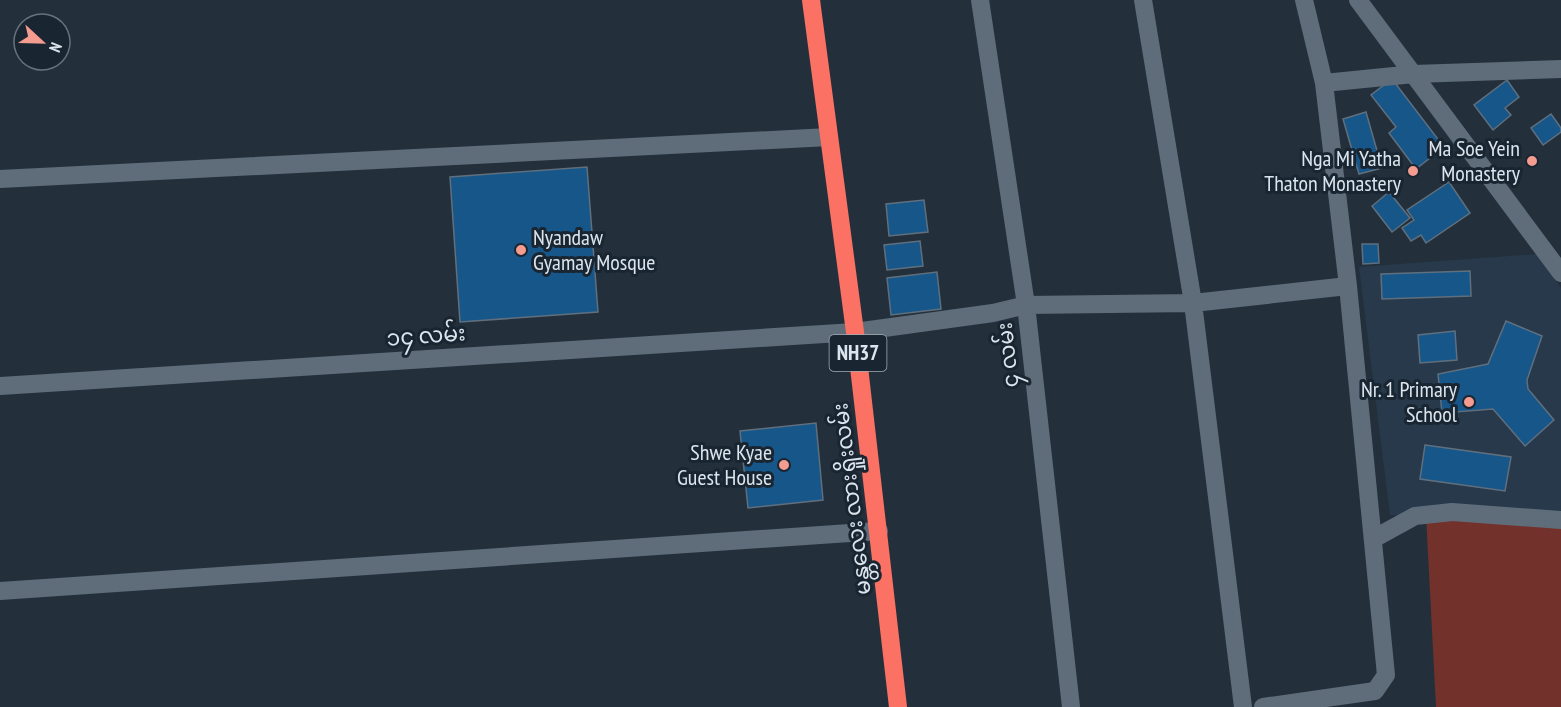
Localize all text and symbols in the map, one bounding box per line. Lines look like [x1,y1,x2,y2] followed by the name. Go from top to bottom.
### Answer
[12,12,72,72] north arrow
[45,40,67,55] text: N
[1428,134,1521,187] place label: Ma Soe Yein Monastery
[1264,144,1402,197] place label: Nga Mi Yatha Thaton Monastery
[1525,154,1539,168] marker: Ma Soe Yein Monastery
[1406,164,1420,178] marker: Nga Mi Yatha Thaton Monastery
[533,223,655,276] place label: Nyandaw Gyamay Mosque
[514,243,528,257] marker: Nyandaw Gyamay Mosque
[385,317,467,356] street label: ၁၄ လမ်း
[989,321,1028,389] street label: ၄ လမ်း
[830,335,886,371] road number: NH37
[1361,375,1458,428] place label: Nr. 1 Primary School
[1462,395,1476,409] marker: Nr. 1 Primary School
[824,401,881,597] street label: မန္တလေး လားရှိုးလမ်း
[677,438,772,491] place label: Shwe Kyae Guest House
[777,458,791,472] marker: Shwe Kyae Guest House

